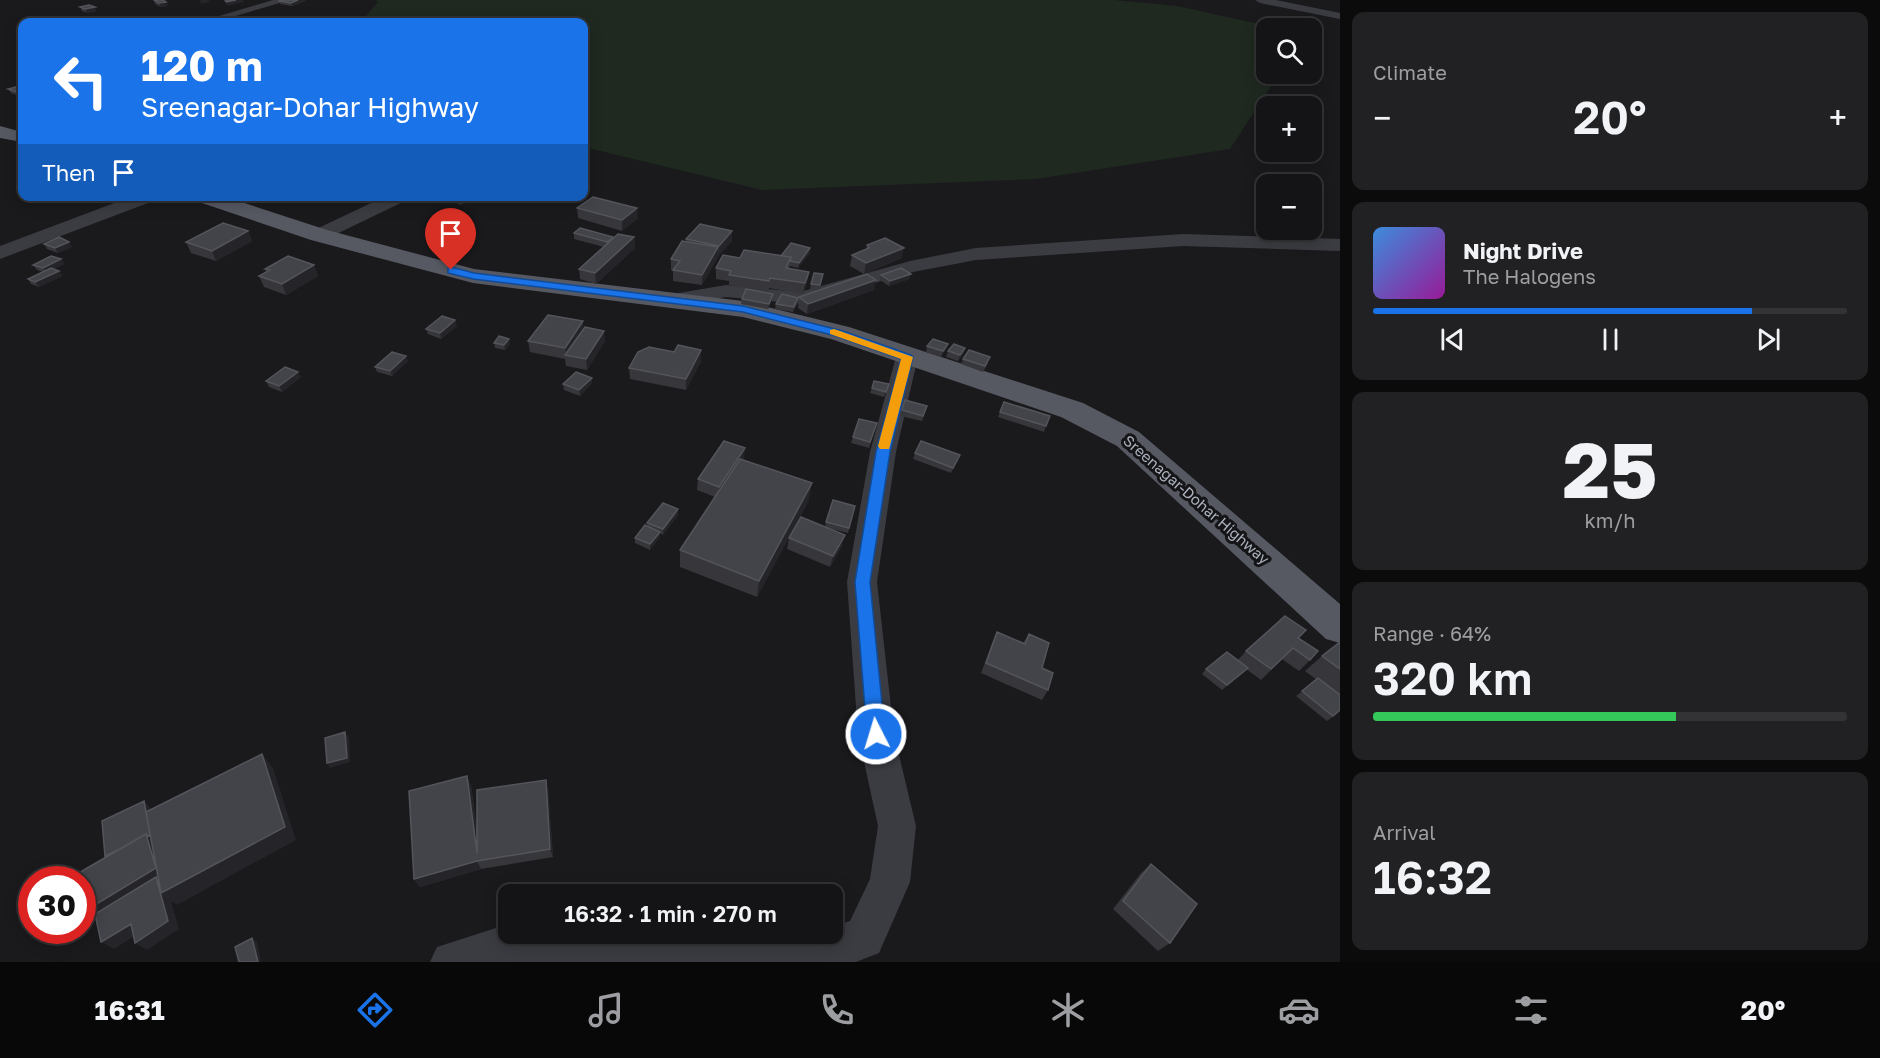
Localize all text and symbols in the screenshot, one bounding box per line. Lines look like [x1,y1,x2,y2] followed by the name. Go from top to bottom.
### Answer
[1256,18,1322,240] map controls
[1256,18,1322,84] button: search
[141,40,263,90] text: 120 m
[42,42,120,120] icon: left
[1373,60,1447,84] text: Climate
[1573,90,1647,144] text: 20°
[141,91,479,123] text: Sreenagar-Dohar Highway
[1256,96,1322,162] button: +
[1373,98,1391,137] text: −
[1829,98,1847,137] text: +
[107,156,140,189] icon: arrive
[42,159,95,186] text: Then
[1256,174,1322,240] button: −
[425,208,476,270] pin
[434,217,467,250] icon: arrive
[1463,237,1583,264] text: Night Drive
[1463,264,1596,288] text: The Halogens
[1436,323,1469,356] icon: previous
[1594,323,1627,356] icon: pause
[1752,323,1785,356] icon: next
[1562,422,1658,515] text: 25
[1120,431,1274,568] street label: Sreenagar-Dohar Highway
[1585,508,1635,532] text: km/h
[1373,621,1491,645] text: Range · 64%
[1373,651,1532,705] text: 320 km
[844,702,908,766] position arrow
[1373,820,1436,844] text: Arrival
[1373,850,1492,904] text: 16:32
[18,866,96,944] speed limit sign: 30
[564,900,777,927] text: 16:32 · 1 min · 270 m
[354,989,396,1031] icon: directions
[585,989,627,1031] icon: music
[816,989,858,1031] icon: phone
[1047,989,1089,1031] icon: climate
[1278,989,1320,1031] icon: car
[1510,989,1552,1031] icon: filters
[95,994,165,1026] text: 16:31
[1741,994,1785,1026] text: 20°

